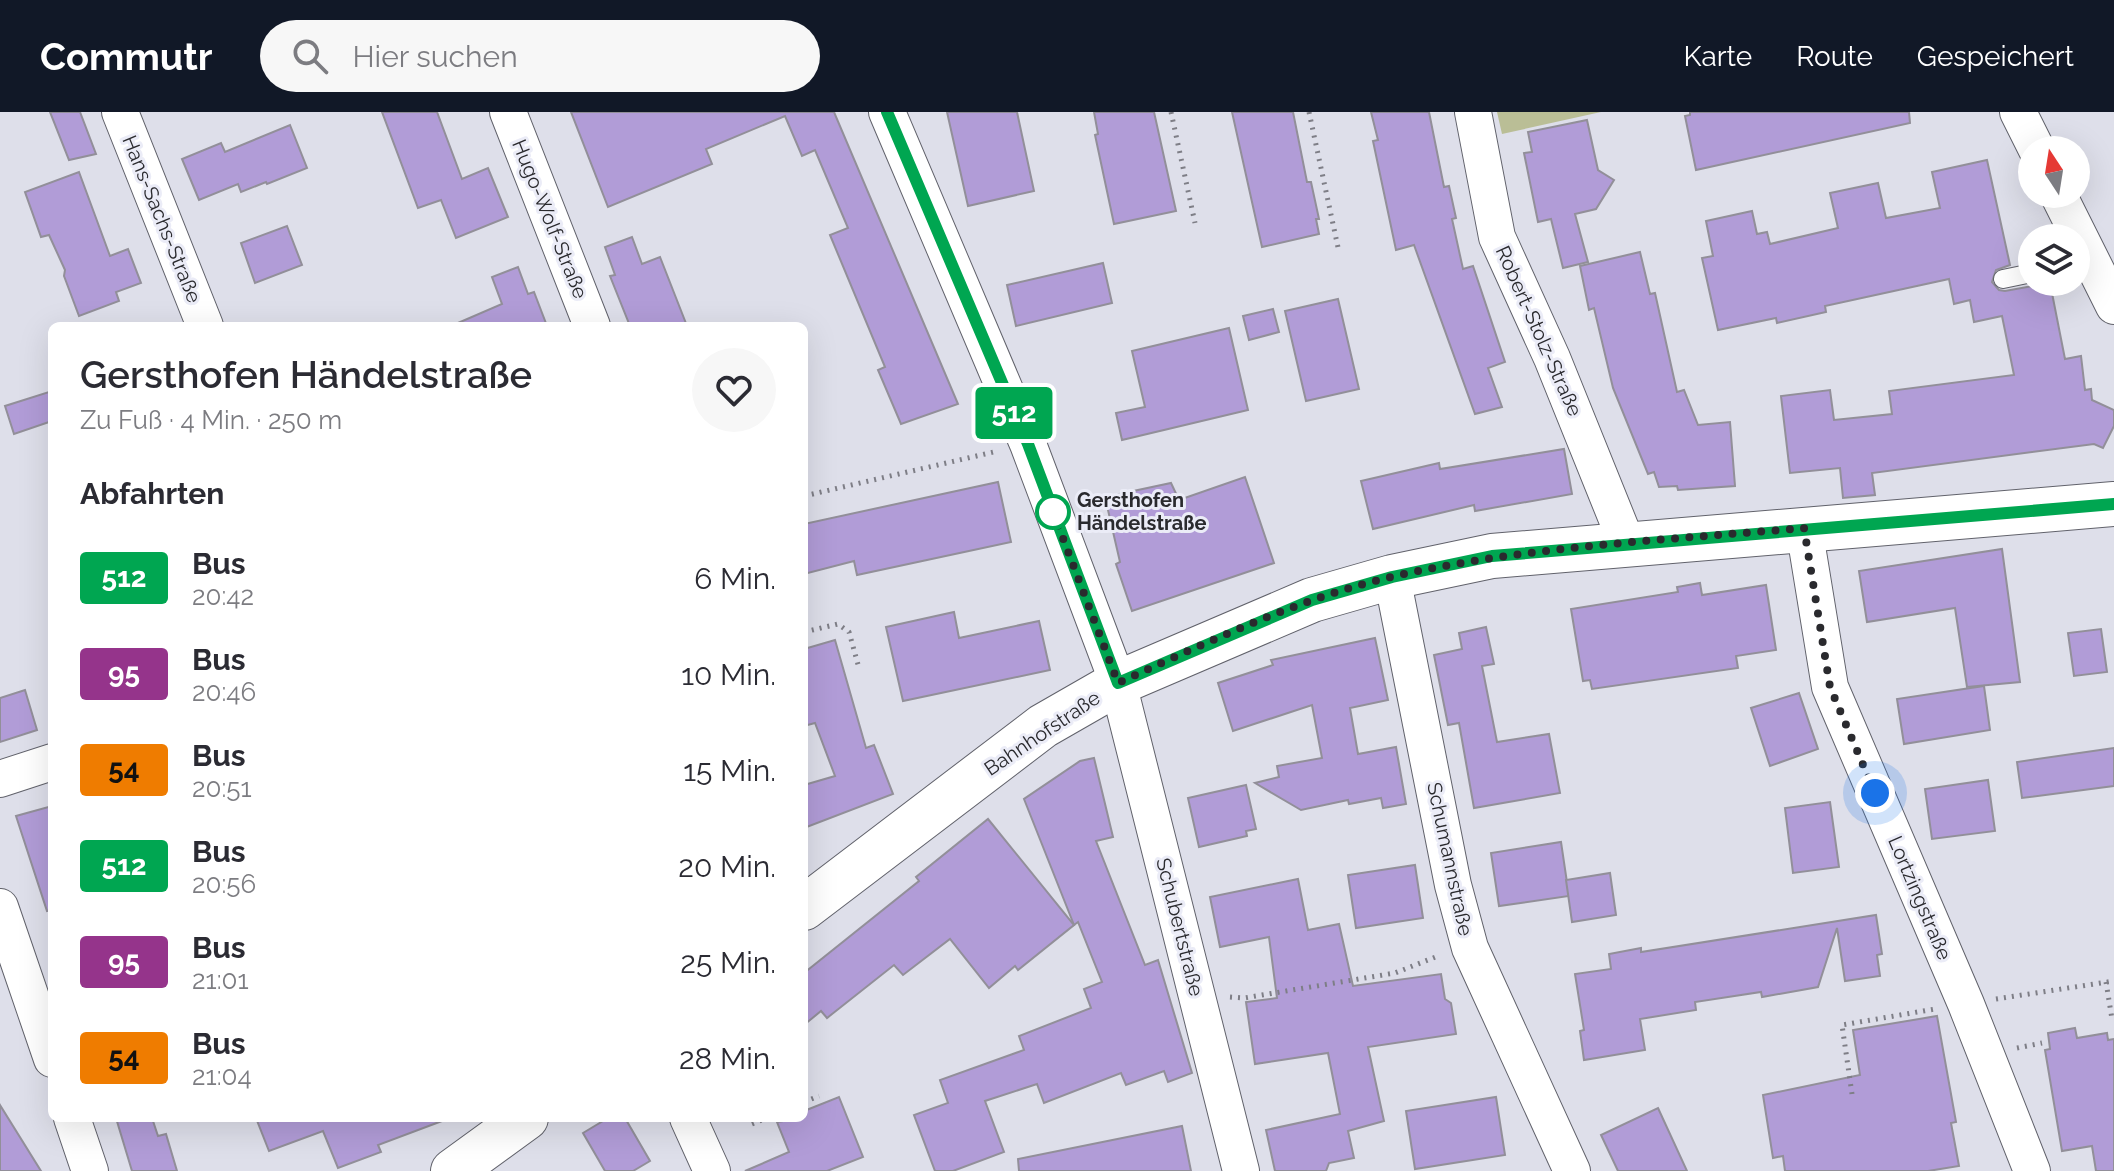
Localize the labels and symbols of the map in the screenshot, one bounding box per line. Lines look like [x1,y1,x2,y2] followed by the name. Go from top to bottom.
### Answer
[117,132,207,306] street label: Hans-Sachs-Straße
[507,136,593,302] street label: Hugo-Wolf-Straße
[2018,136,2090,208] north arrow
[1491,242,1587,420] street label: Robert-Stolz-Straße
[968,387,1060,439] line badge: 512
[1077,488,1206,535] place label: Gersthofen Händelstraße
[1036,495,1070,529] marker: Gersthofen Händelstraße
[980,685,1105,781] street label: Bahnhofstraße
[1855,773,1895,813] your location
[1422,780,1478,938] street label: Schumannstraße
[1883,832,1957,964] street label: Lortzingstraße
[1151,855,1209,999] street label: Schubertstraße

